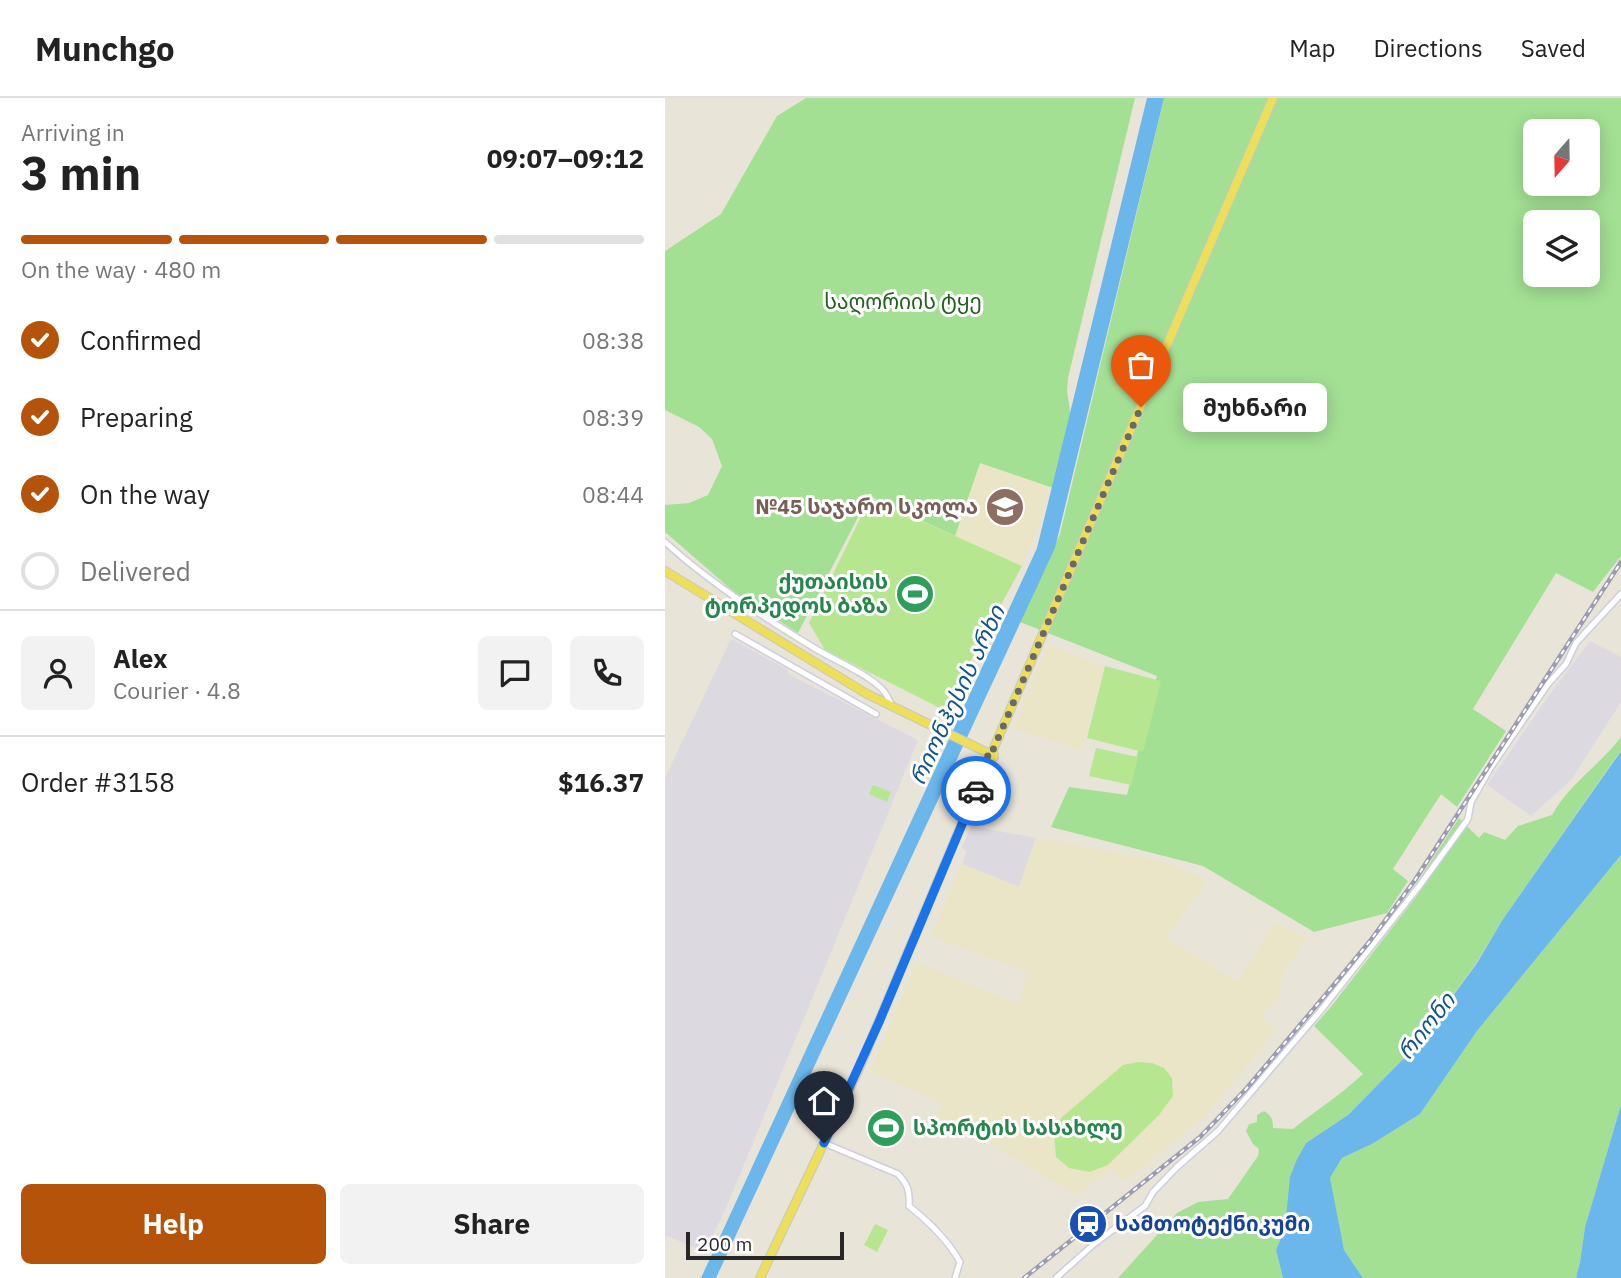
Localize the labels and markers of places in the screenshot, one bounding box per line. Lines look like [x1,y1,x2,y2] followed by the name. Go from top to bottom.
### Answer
[1111,335,1171,407] pin
[1183,382,1327,432] callout: მუხნარი
[984,486,1026,528] school or university icon: №45 საჯარო სკოლა
[755,492,978,520] place label: №45 საჯარო სკოლა
[704,567,888,619] place label: ქუთაისის ტორპედოს ბაზა
[894,573,936,615] sports icon: ქუთაისის ტორპედოს ბაზა
[794,1071,854,1143] pin
[865,1107,907,1149] sports icon: სპორტის სასახლე
[913,1113,1123,1141] place label: სპორტის სასახლე
[1067,1203,1109,1245] station icon: სამთოტექნიკუმი
[1115,1209,1310,1237] place label: სამთოტექნიკუმი

